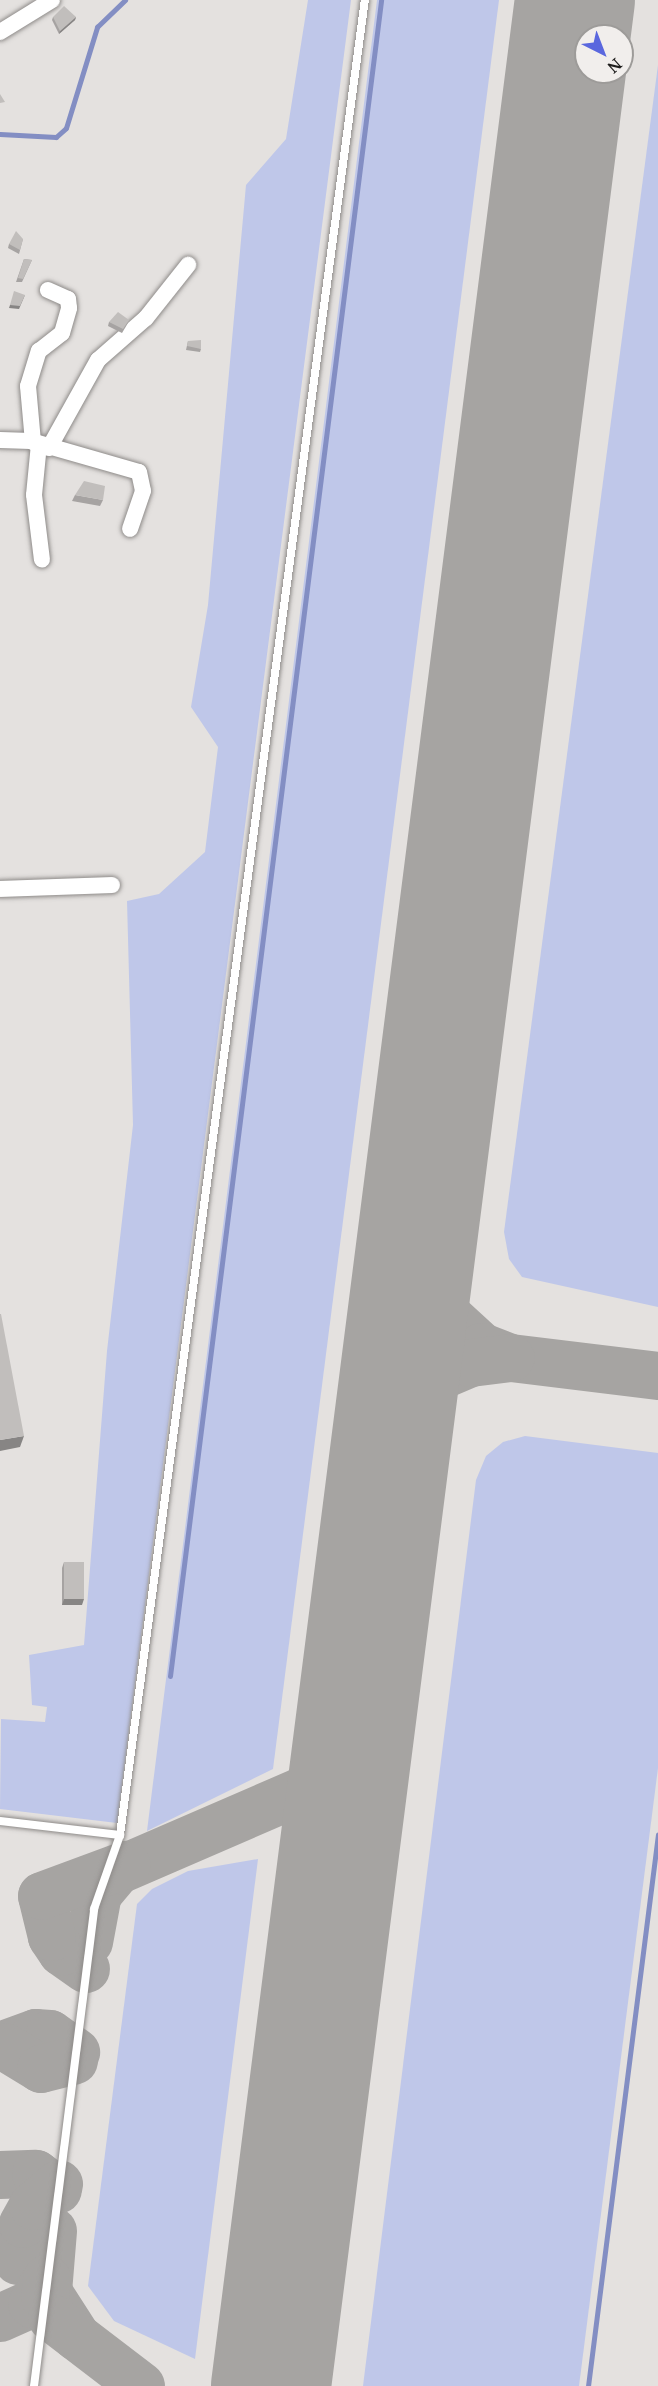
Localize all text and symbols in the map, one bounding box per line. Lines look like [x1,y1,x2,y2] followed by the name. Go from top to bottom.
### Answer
[574,24,634,84] north arrow
[603,53,627,78] text: N

